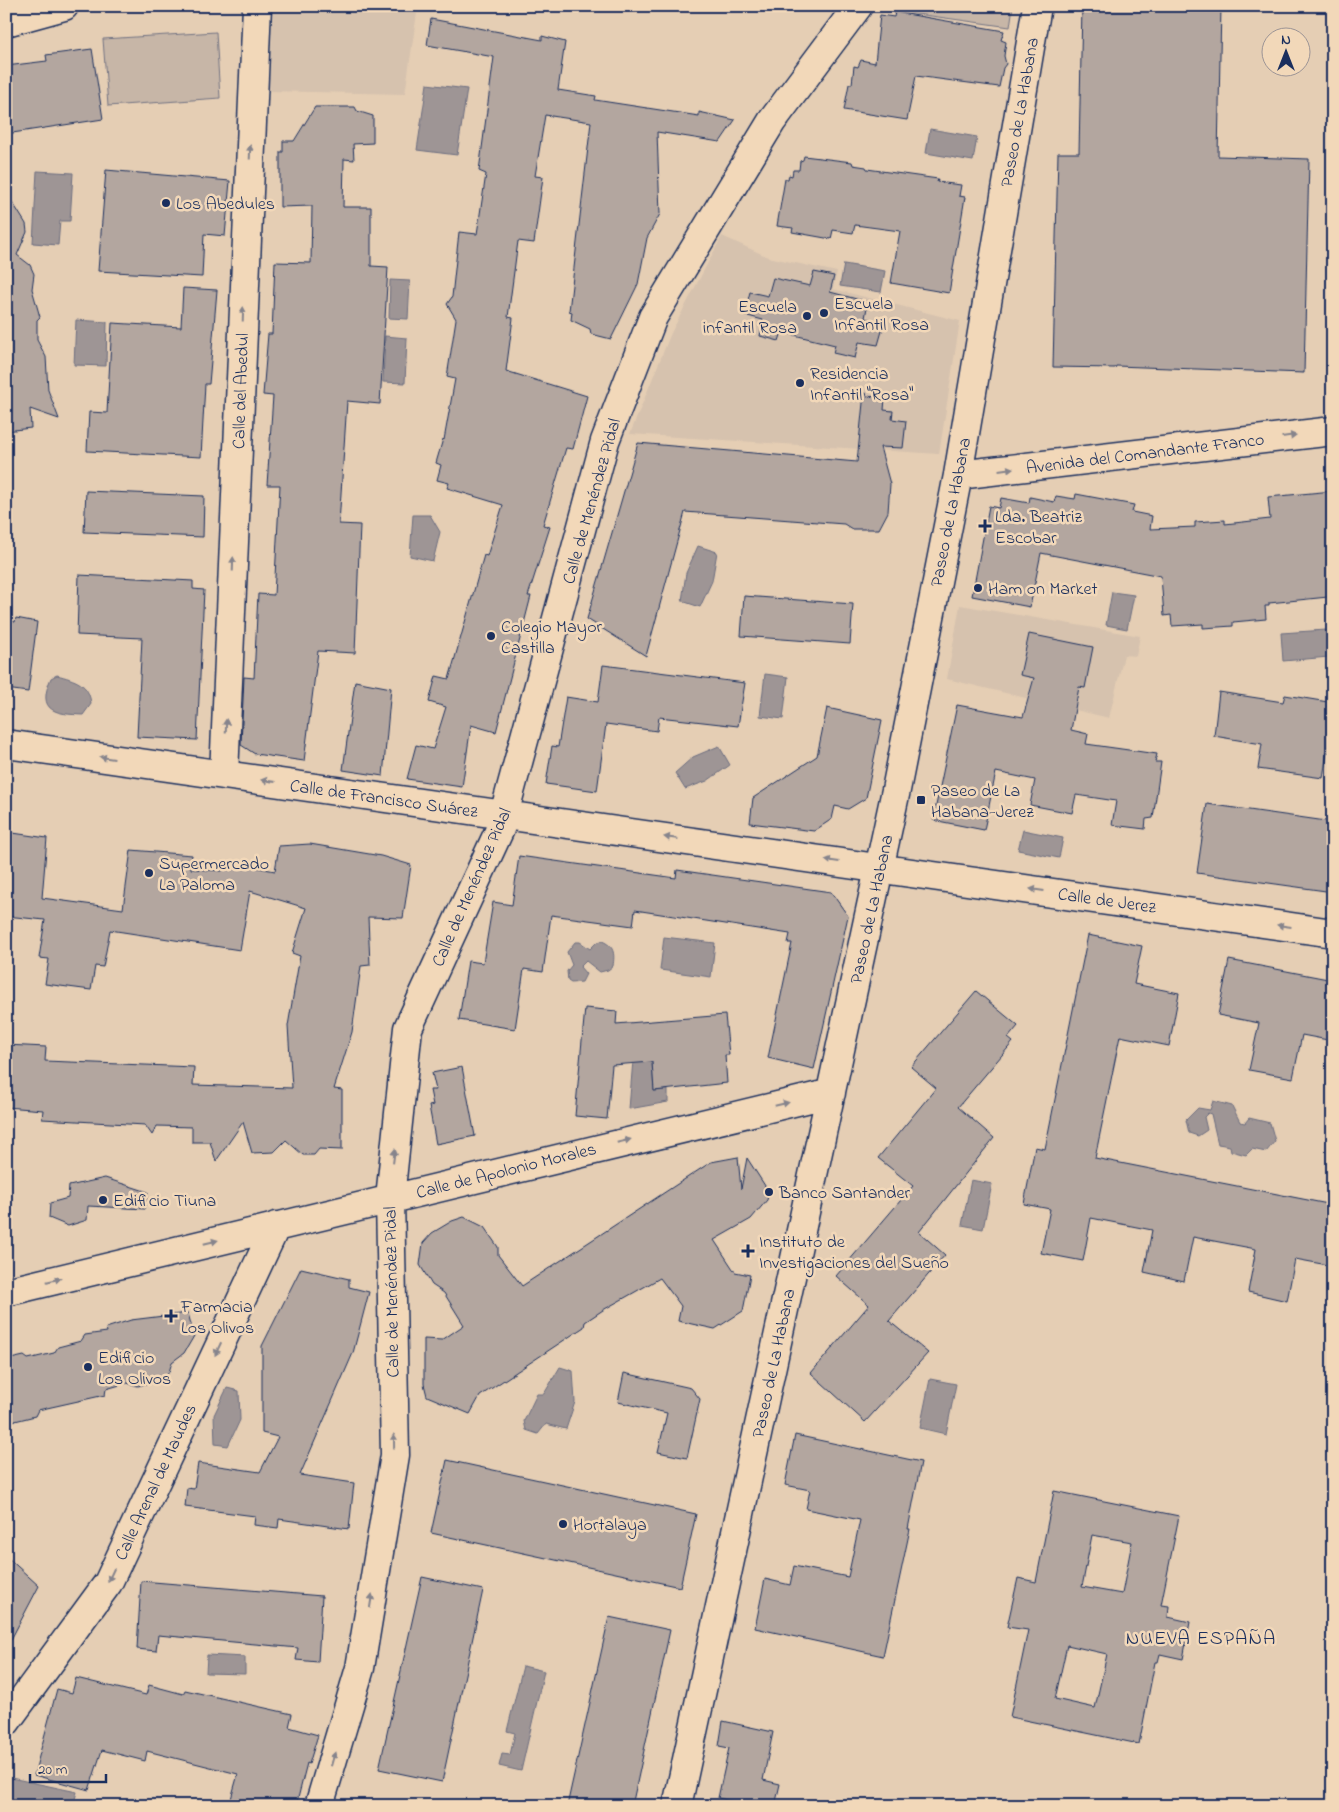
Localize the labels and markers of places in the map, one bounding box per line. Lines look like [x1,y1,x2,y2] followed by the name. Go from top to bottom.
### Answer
[176,192,275,218] place label: Los Abedules
[160,197,172,209] marker: Los Abedules
[834,292,929,339] place label: Escuela Infantil Rosa
[703,295,797,342] place label: Escuela infantil Rosa
[818,307,830,319] marker: Escuela Infantil Rosa
[801,310,813,322] marker: Escuela infantil Rosa
[810,362,914,409] place label: Residencia Infantil "Rosa"
[794,377,806,389] marker: Residencia Infantil "Rosa"
[995,505,1082,552] place label: Lda. Beatriz Escobar
[979,520,991,532] marker: Lda. Beatriz Escobar
[988,577,1098,603] place label: Ham on Market
[972,582,984,594] marker: Ham on Market
[501,615,603,662] place label: Colegio Mayor Castilla
[485,630,497,642] marker: Colegio Mayor Castilla
[931,779,1034,826] place label: Paseo de La Habana-Jerez
[915,794,927,806] marker: Paseo de La Habana-Jerez
[159,852,269,899] place label: Supermercado La Paloma
[143,867,155,879] marker: Supermercado La Paloma
[778,1181,911,1207] place label: Banco Santander
[763,1186,775,1198] marker: Banco Santander
[113,1189,216,1215] place label: Edificio Tiuna
[97,1194,109,1206] marker: Edificio Tiuna
[759,1230,949,1278] place label: Instituto de Investigaciones del Sueño
[741,1244,755,1258] marker: Instituto de Investigaciones del Sueño
[180,1295,254,1342] place label: Farmacia Los Olivos
[165,1310,177,1322] marker: Farmacia Los Olivos
[98,1346,171,1393] place label: Edificio Los Olivos
[82,1361,94,1373] marker: Edificio Los Olivos
[573,1513,647,1539] place label: Hortalaya
[557,1518,569,1530] marker: Hortalaya

